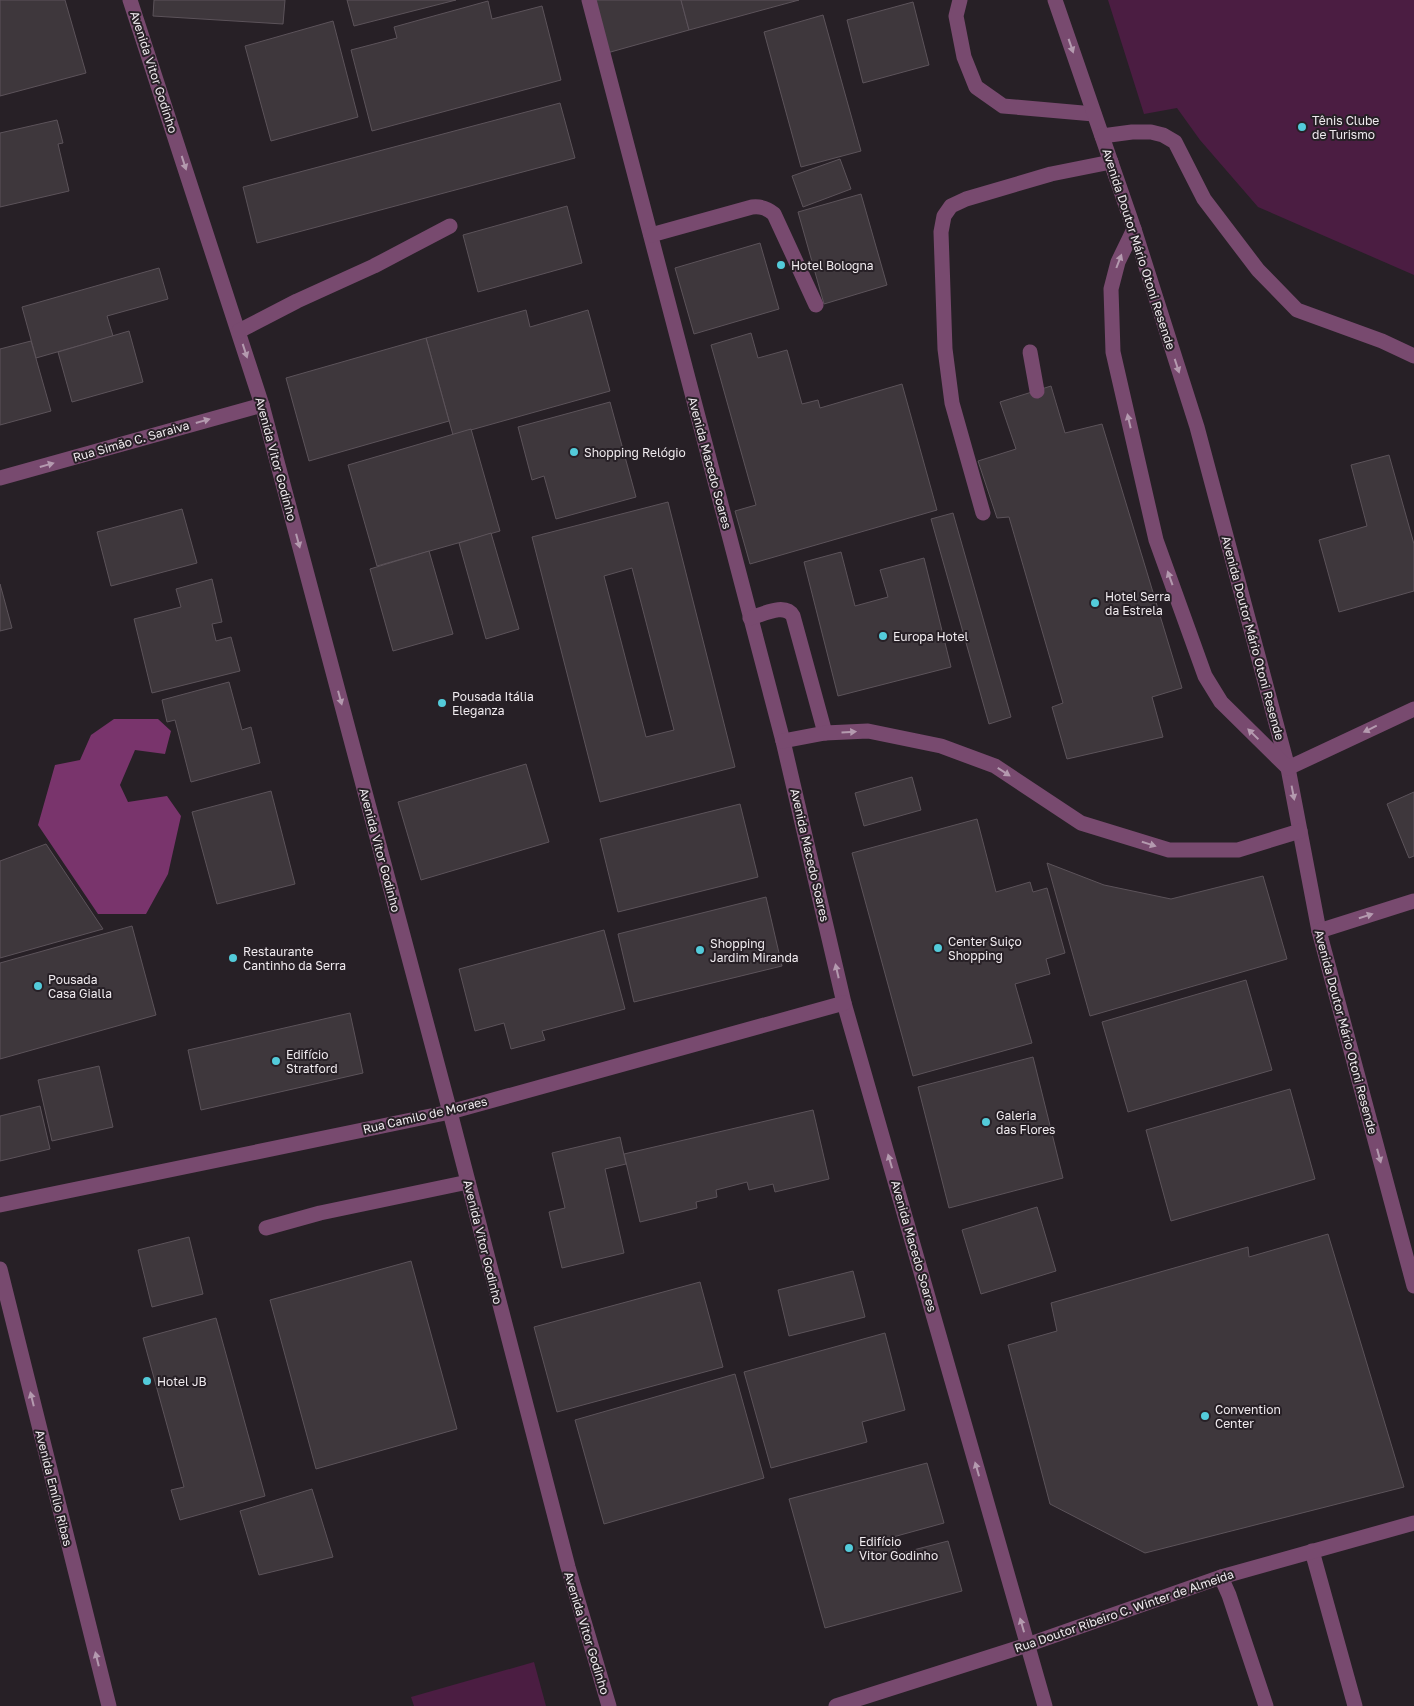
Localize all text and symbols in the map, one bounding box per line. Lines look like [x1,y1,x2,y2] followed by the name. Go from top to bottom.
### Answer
[127,9,181,135] street label: Avenida Vitor Godinho
[1067,39,1075,54] one-way arrow
[1312,113,1379,142] place label: Tênis Clube de Turismo
[1296,121,1308,133] marker: Tênis Clube de Turismo
[1099,146,1179,352] street label: Avenida Doutor Mário Otoni Resende
[180,155,188,170] one-way arrow
[1116,254,1123,269] one-way arrow
[791,258,874,273] place label: Hotel Bologna
[775,259,787,271] marker: Hotel Bologna
[241,343,249,358] one-way arrow
[1174,359,1182,374] one-way arrow
[252,395,300,523] street label: Avenida Vitor Godinho
[685,395,735,531] street label: Avenida Macedo Soares
[1125,413,1133,428] one-way arrow
[71,417,191,465] street label: Rua Simão C. Saraiva
[196,417,211,425] one-way arrow
[584,445,686,460] place label: Shopping Relógio
[568,446,580,458] marker: Shopping Relógio
[39,461,55,469] one-way arrow
[294,533,302,548] one-way arrow
[1218,534,1288,742] street label: Avenida Doutor Mário Otoni Resende
[1166,570,1174,585] one-way arrow
[1105,589,1171,618] place label: Hotel Serra da Estrela
[1089,597,1101,609] marker: Hotel Serra da Estrela
[893,629,969,644] place label: Europa Hotel
[877,630,889,642] marker: Europa Hotel
[452,689,534,718] place label: Pousada Itália Eleganza
[336,690,344,705] one-way arrow
[436,697,448,709] marker: Pousada Itália Eleganza
[1362,725,1377,733] one-way arrow
[841,727,857,735] one-way arrow
[1247,728,1259,740] one-way arrow
[998,768,1011,777] one-way arrow
[356,786,404,914] street label: Avenida Vitor Godinho
[1289,786,1297,802] one-way arrow
[787,787,833,923] street label: Avenida Macedo Soares
[1141,840,1156,848] one-way arrow
[1358,912,1373,920] one-way arrow
[1311,928,1381,1136] street label: Avenida Doutor Mário Otoni Resende
[948,934,1022,963] place label: Center Suiço Shopping
[710,936,799,965] place label: Shopping Jardim Miranda
[932,942,944,954] marker: Center Suiço Shopping
[243,944,346,973] place label: Restaurante Cantinho da Serra
[694,944,706,956] marker: Shopping Jardim Miranda
[227,952,239,964] marker: Restaurante Cantinho da Serra
[833,964,841,979] one-way arrow
[48,972,112,1001] place label: Pousada Casa Gialla
[32,980,44,992] marker: Pousada Casa Gialla
[286,1047,338,1076] place label: Edifício Stratford
[270,1055,282,1067] marker: Edifício Stratford
[361,1093,489,1137] street label: Rua Camilo de Moraes
[996,1108,1055,1137] place label: Galeria das Flores
[980,1116,992,1128] marker: Galeria das Flores
[1376,1148,1384,1163] one-way arrow
[885,1154,893,1169] one-way arrow
[460,1178,506,1306] street label: Avenida Vitor Godinho
[888,1178,940,1314] street label: Avenida Macedo Soares
[157,1374,207,1389] place label: Hotel JB
[141,1375,153,1387] marker: Hotel JB
[28,1392,36,1407] one-way arrow
[1215,1402,1281,1431] place label: Convention Center
[1199,1410,1211,1422] marker: Convention Center
[32,1428,76,1548] street label: Avenida Emílio Ribas
[973,1462,981,1477] one-way arrow
[859,1534,938,1563] place label: Edifício Vitor Godinho
[843,1542,855,1554] marker: Edifício Vitor Godinho
[1012,1566,1236,1656] street label: Rua Doutor Ribeiro C. Winter de Almeida
[561,1570,613,1696] street label: Avenida Vitor Godinho
[1018,1618,1026,1633] one-way arrow
[93,1651,101,1666] one-way arrow

